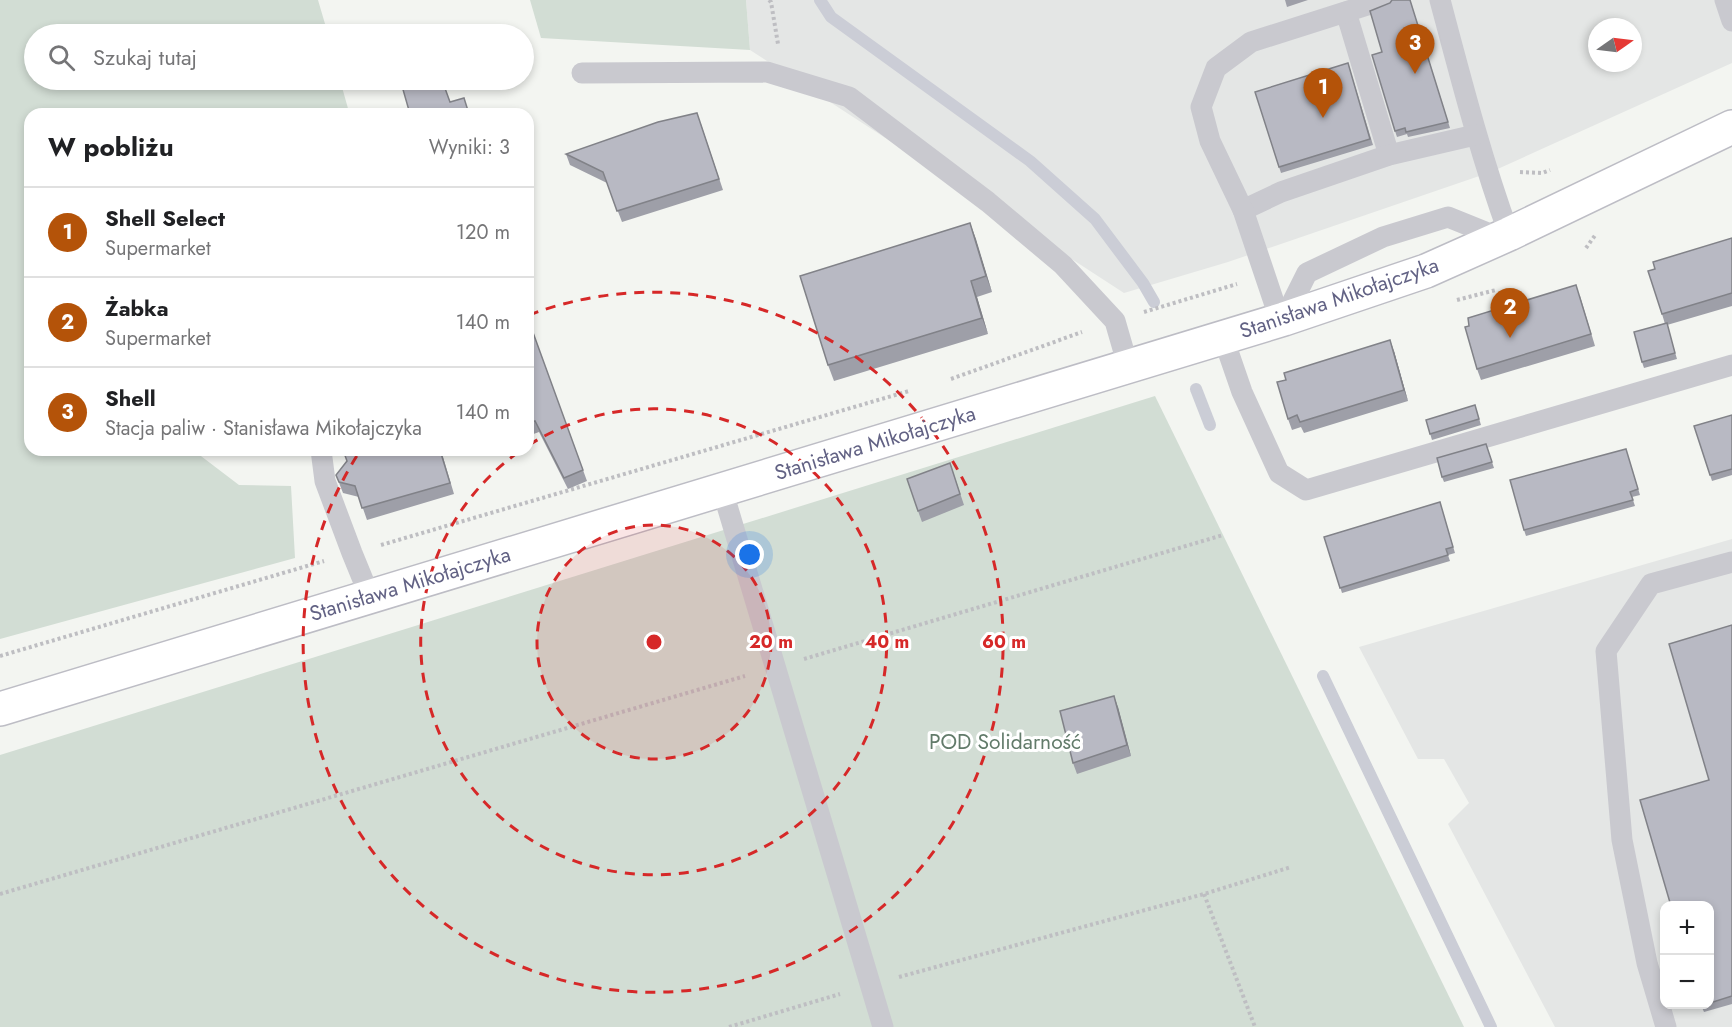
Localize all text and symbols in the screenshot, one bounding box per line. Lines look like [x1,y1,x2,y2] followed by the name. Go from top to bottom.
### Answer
[1588,18,1642,72] north arrow
[24,24,534,90] search box
[1396,25,1434,74] pin: 3
[45,41,78,74] icon: search
[93,41,197,73] text: Szukaj tutaj
[1304,68,1342,118] pin: 1
[48,128,174,166] text: W pobliżu
[429,133,510,162] text: Wyniki: 3
[105,202,225,234] text: Shell Select
[62,218,73,247] text: 1
[456,218,510,247] text: 120 m
[105,234,211,263] text: Supermarket
[1235,250,1443,346] street label: Stanisława Mikołajczyka
[1490,288,1530,338] pin: 2
[105,292,169,324] text: Żabka
[61,308,74,337] text: 2
[456,308,510,337] text: 140 m
[105,324,211,353] text: Supermarket
[105,382,156,414] text: Shell
[61,398,74,427] text: 3
[456,398,510,427] text: 140 m
[771,398,979,488] street label: Stanisława Mikołajczyka
[105,414,422,443] text: Stacja paliw · Stanisława Mikołajczyka
[306,539,514,629] street label: Stanisława Mikołajczyka
[735,540,764,569] your location
[749,629,793,655] text: 20 m
[865,629,909,655] text: 40 m
[982,629,1026,655] text: 60 m
[644,632,664,652] centre of rings
[929,727,1081,757] park label: POD Solidarność
[1660,901,1714,1009] map controls
[1660,901,1714,955] button: +
[1660,955,1714,1009] button: −

